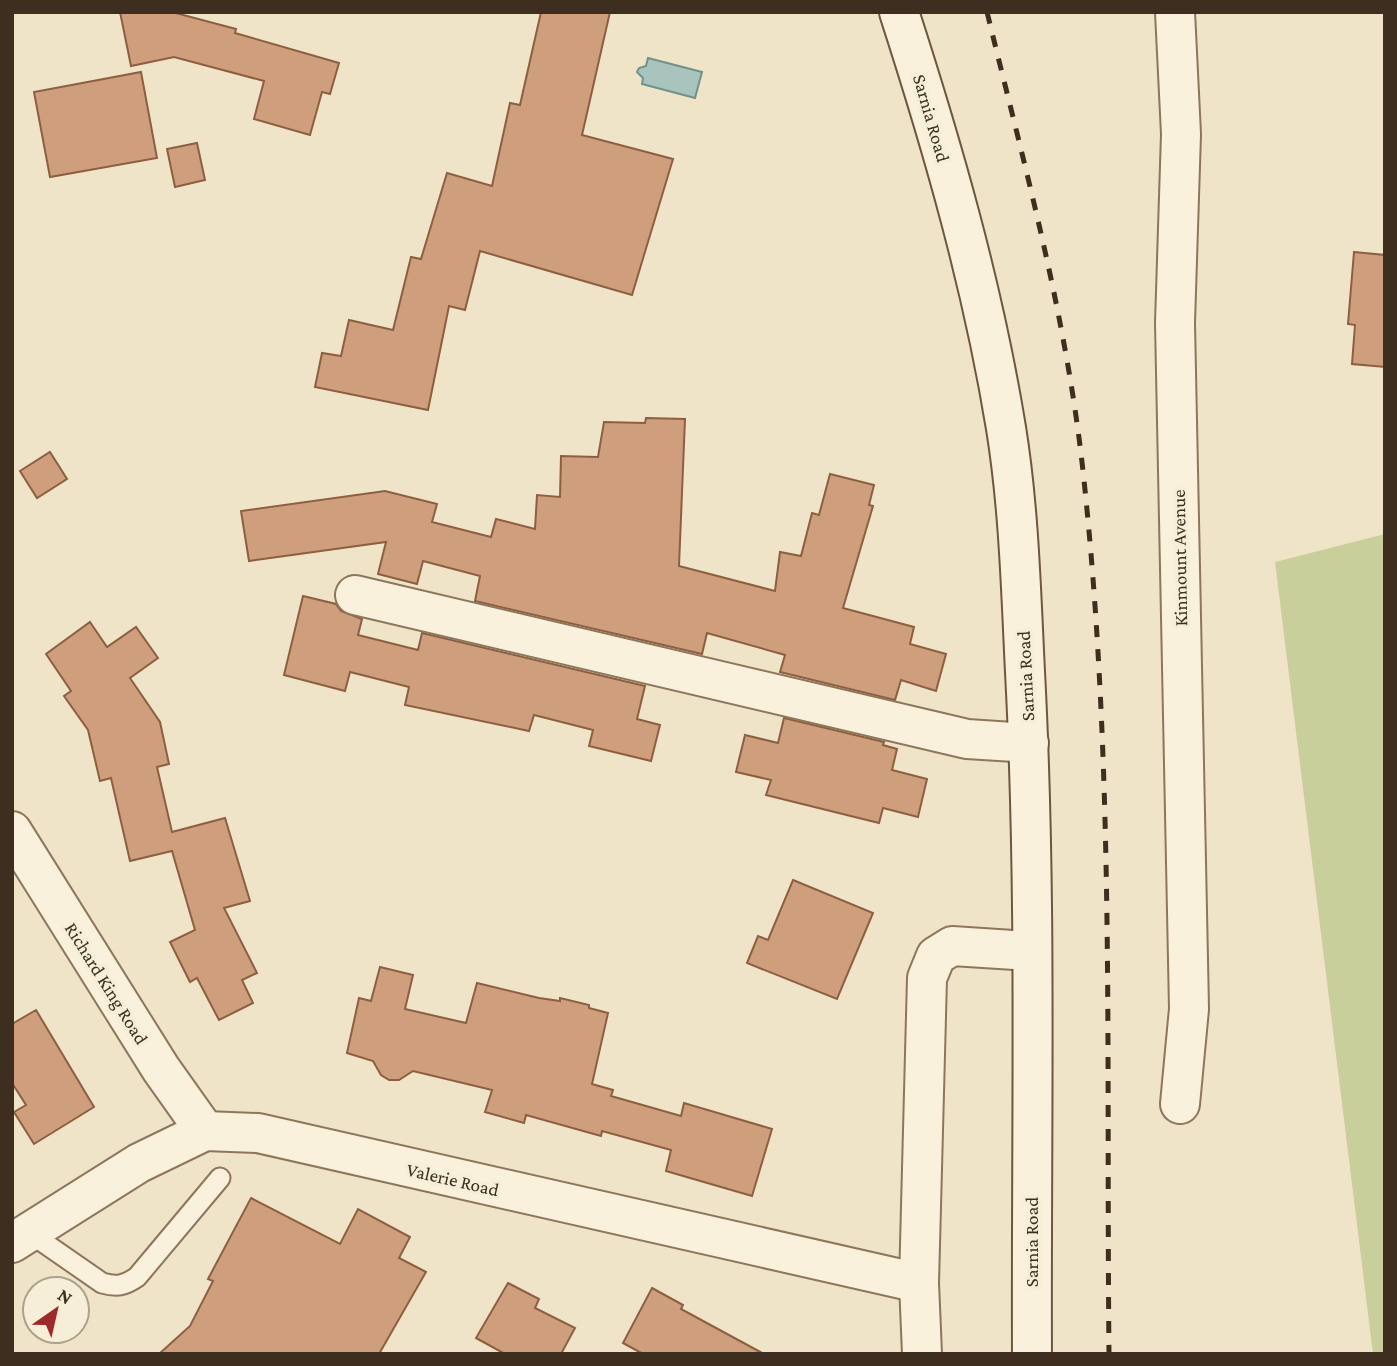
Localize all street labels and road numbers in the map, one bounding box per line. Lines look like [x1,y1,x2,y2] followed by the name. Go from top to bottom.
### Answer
[909,72,954,165] street label: Sarnia Road
[1168,489,1191,627] street label: Kinmount Avenue
[1013,630,1038,722] street label: Sarnia Road
[61,919,152,1048] street label: Richard King Road
[405,1159,501,1200] street label: Valerie Road
[1021,1197,1042,1287] street label: Sarnia Road

